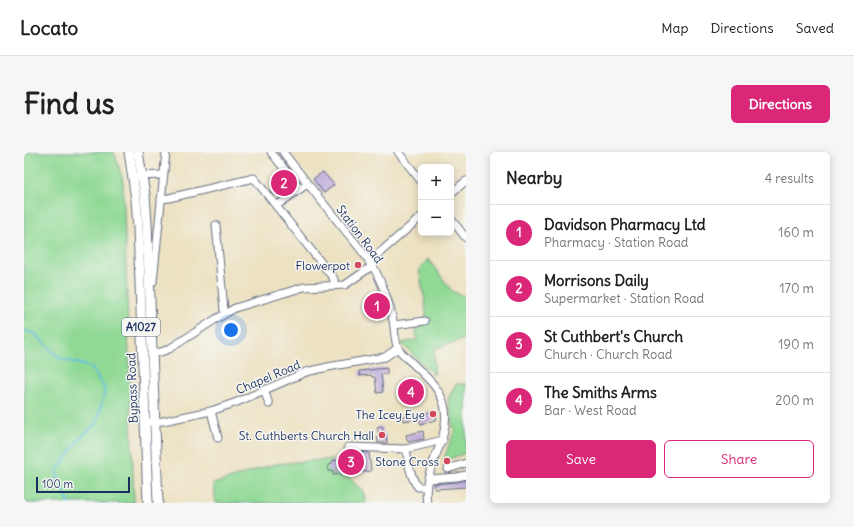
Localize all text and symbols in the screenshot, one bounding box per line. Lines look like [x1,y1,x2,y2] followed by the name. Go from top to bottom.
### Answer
[20,16,78,40] text: Locato
[661,19,688,37] text: Map
[710,19,774,37] text: Directions
[796,19,834,37] text: Saved
[731,85,830,123] button: Directions
[24,86,115,122] text: Find us
[418,164,454,236] map controls
[418,164,454,200] button: +
[506,167,562,189] text: Nearby
[271,168,297,198] pin: 2
[765,170,814,187] text: 4 results
[418,200,454,236] button: −
[333,202,387,266] street label: Station Road
[544,215,706,234] text: Davidson Pharmacy Ltd
[516,224,522,241] text: 1
[778,224,814,241] text: 160 m
[544,234,688,251] text: Pharmacy · Station Road
[295,258,350,273] place label: Flowerpot
[353,260,363,270] marker: Flowerpot
[544,271,649,290] text: Morrisons Daily
[515,280,523,297] text: 2
[779,280,814,297] text: 170 m
[544,290,704,307] text: Supermarket · Station Road
[364,291,390,321] pin: 1
[122,318,160,336] road number: A1027
[221,320,241,340] your location
[544,327,683,346] text: St Cuthbert's Church
[515,336,523,353] text: 3
[778,336,814,353] text: 190 m
[544,346,672,363] text: Church · Church Road
[123,353,141,423] street label: Bypass Road
[233,357,303,397] street label: Chapel Road
[398,377,424,407] pin: 4
[544,383,657,402] text: The Smiths Arms
[515,392,523,409] text: 4
[775,392,814,409] text: 200 m
[544,402,637,419] text: Bar · West Road
[355,407,425,422] place label: The Icey Eye
[428,409,438,419] marker: The Icey Eye
[239,428,374,443] place label: St. Cuthberts Church Hall
[377,430,387,440] marker: St. Cuthberts Church Hall
[506,440,656,478] button: Save
[664,440,814,478] button: Share
[338,447,364,477] pin: 3
[375,454,439,469] place label: Stone Cross
[442,456,452,466] marker: Stone Cross
[36,475,130,494] scale bar
[42,477,73,491] text: 100 m

